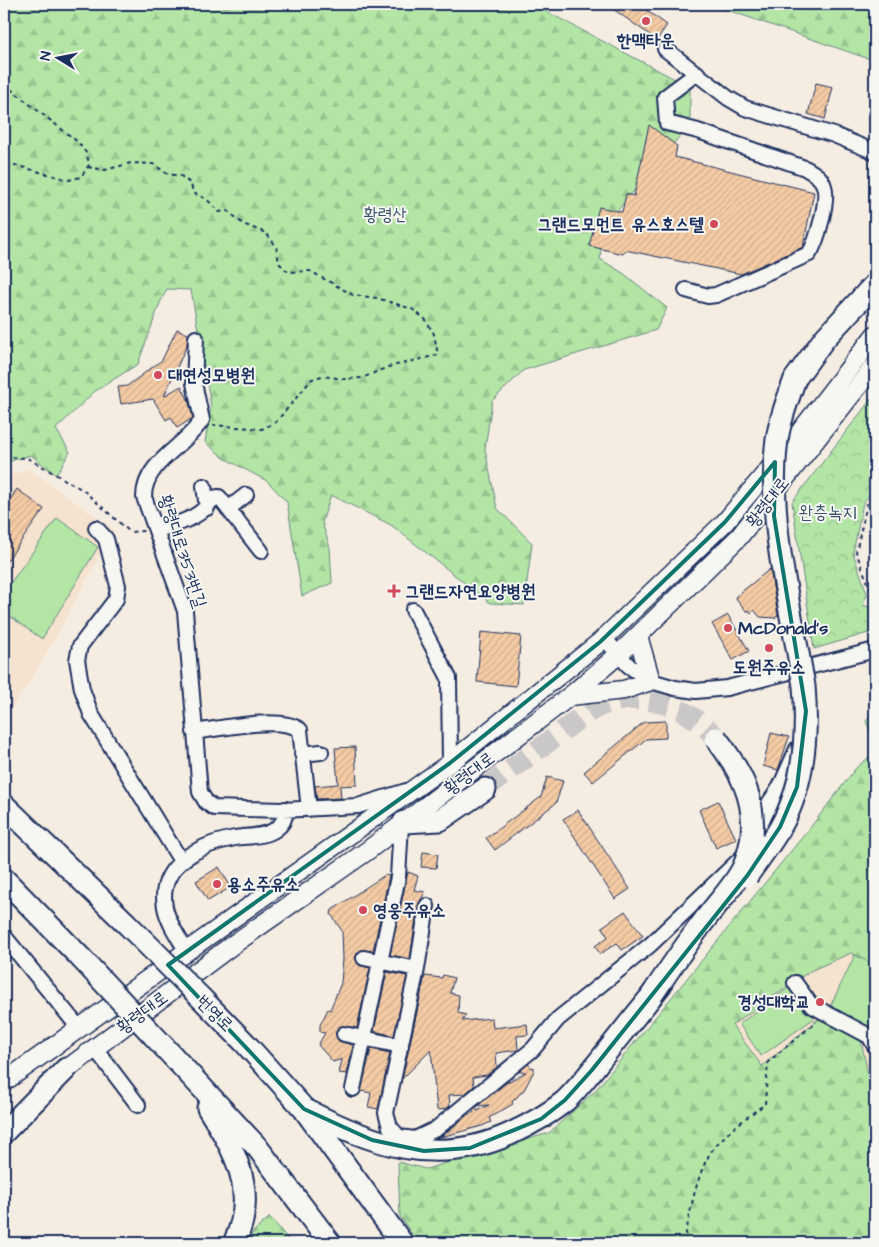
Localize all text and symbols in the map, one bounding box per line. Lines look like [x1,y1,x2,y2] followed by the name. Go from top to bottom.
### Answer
[640,15,652,27] marker: 한맥타운
[616,28,675,53] place label: 한맥타운
[32,32,82,82] north arrow
[36,50,57,62] text: N
[363,202,407,227] park label: 황령산
[537,212,705,237] place label: 그랜드모먼트 유스호스텔
[708,218,720,230] marker: 그랜드모먼트 유스호스텔
[168,363,255,388] place label: 대연성모병원
[152,369,164,381] marker: 대연성모병원
[740,472,795,533] street label: 황령대로
[152,491,213,612] street label: 황령대로353번길
[799,500,857,525] park label: 완층녹지
[405,579,535,604] place label: 그랜드자연요양병원
[387,584,401,598] marker: 그랜드자연요양병원
[738,616,828,641] place label: McDonald's
[722,622,734,634] marker: McDonald's
[763,642,775,654] marker: 도원주유소
[733,655,805,680] place label: 도원주유소
[439,746,500,801] street label: 황령대로
[227,872,299,897] place label: 용소주유소
[211,878,223,890] marker: 용소주유소
[373,898,445,923] place label: 영웅주유소
[357,904,369,916] marker: 영웅주유소
[112,985,173,1040] street label: 황령대로
[190,989,239,1038] street label: 번영로
[738,990,810,1015] place label: 경성대학교
[814,996,826,1008] marker: 경성대학교

